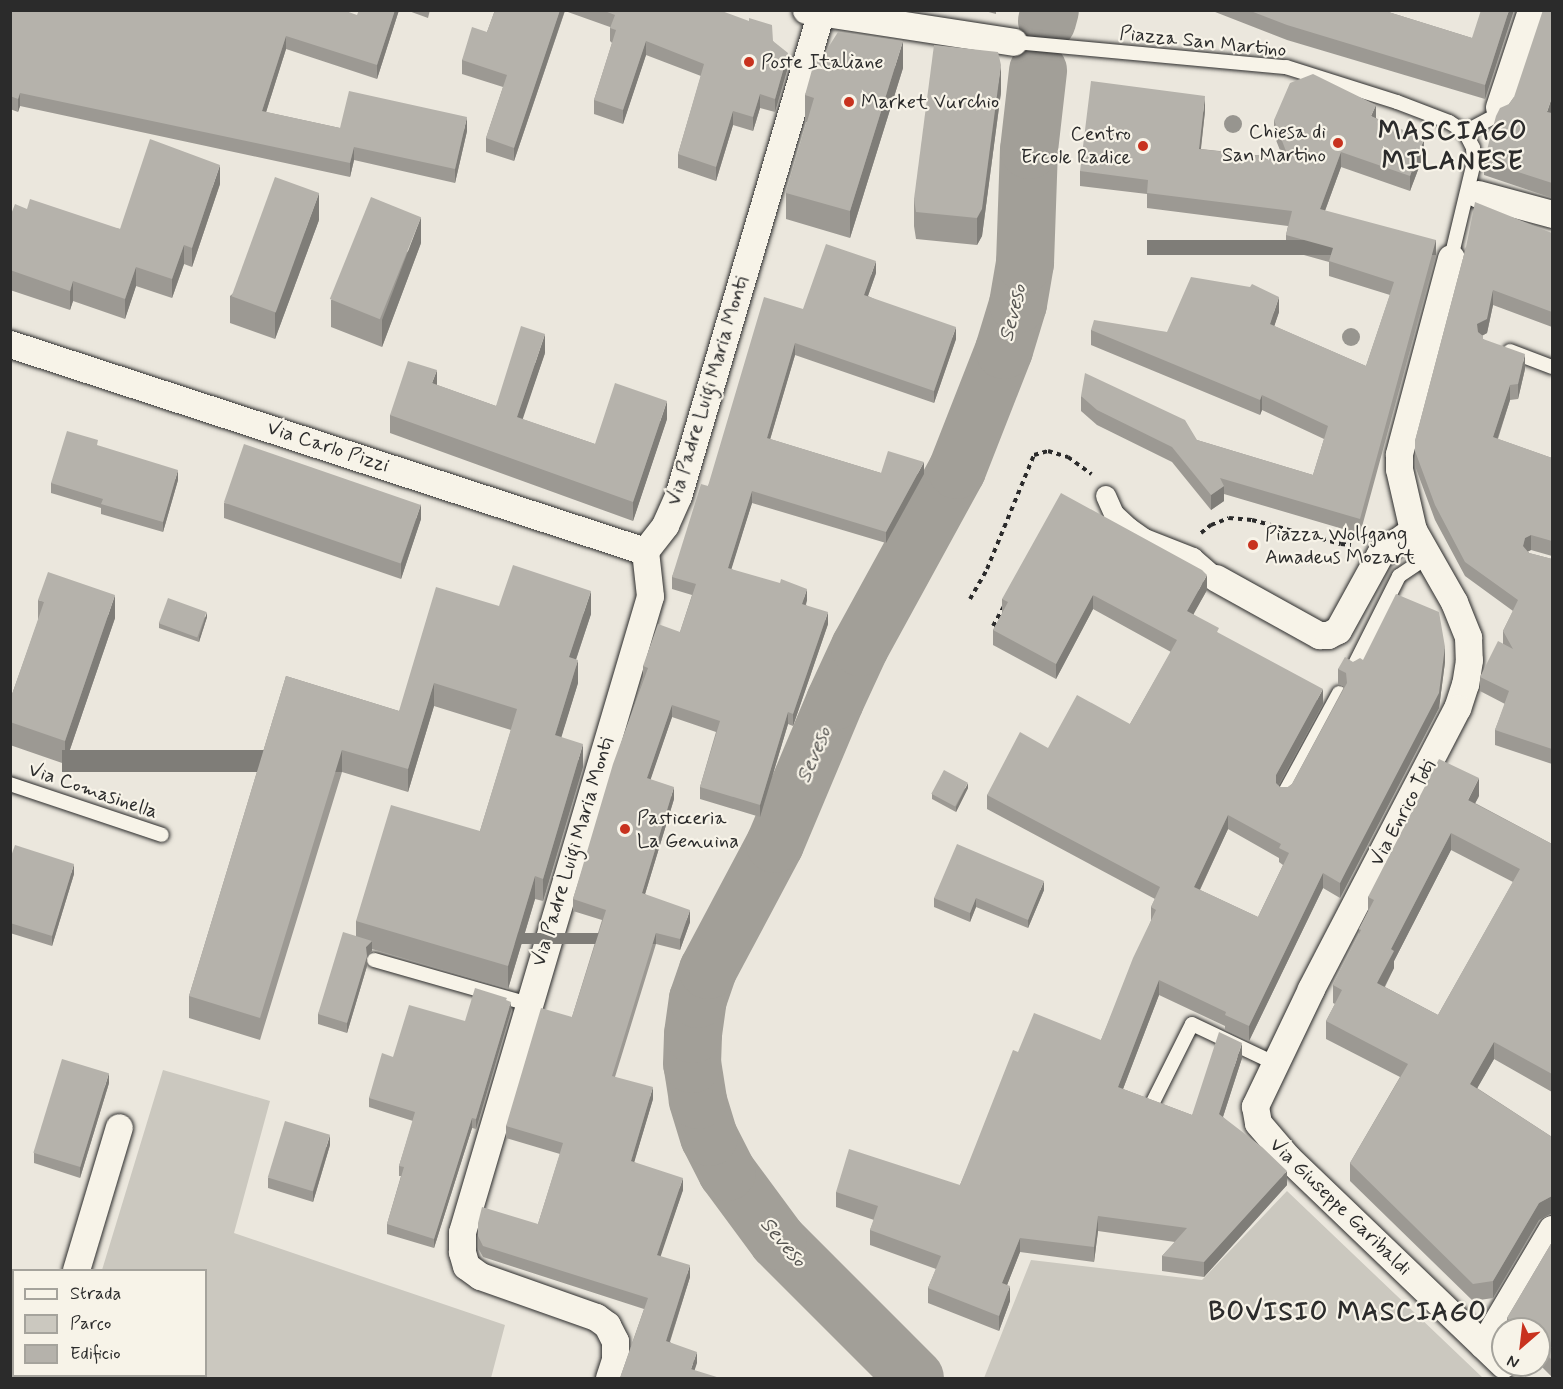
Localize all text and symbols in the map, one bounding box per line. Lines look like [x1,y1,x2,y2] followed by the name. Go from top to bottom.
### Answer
[1118,21,1288,63] street label: Piazza San Martino
[761,50,880,74] place label: Poste Italiane
[742,55,756,69] marker: Poste Italiane
[861,90,996,114] place label: Market Vurchio
[842,95,856,109] marker: Market Vurchio
[1379,117,1527,178] district label: MASCIAGO MILANESE
[1220,120,1326,167] place label: Chiesa di San Martino
[1021,122,1131,169] place label: Centro Ercole Radice
[1331,136,1345,150] marker: Chiesa di San Martino
[1136,139,1150,153] marker: Centro Ercole Radice
[661,272,755,510] street label: Via Padre Luigi Maria Monti
[994,282,1032,344] water label: Seveso
[265,416,391,478] street label: Via Carlo Pizzi
[1265,522,1414,569] place label: Piazza Wolfgang Amadeus Mozart
[1246,538,1260,552] marker: Piazza Wolfgang Amadeus Mozart
[791,723,837,787] water label: Seveso
[526,733,620,971] street label: Via Padre Luigi Maria Monti
[1365,755,1441,871] street label: Via Enrico Toti
[25,758,161,824] street label: Via Comasinella
[637,806,737,853] place label: Pasticceria La Genuina
[618,822,632,836] marker: Pasticceria La Genuina
[1265,1134,1415,1280] street label: Via Giuseppe Garibaldi
[754,1212,812,1272] water label: Seveso
[12,1269,207,1377] legend
[70,1282,121,1306] text: Strada
[1212,1298,1484,1330] district label: BOVISIO MASCIAGO
[70,1312,111,1336] text: Parco
[1491,1317,1551,1377] north arrow
[70,1342,121,1366] text: Edificio
[1504,1350,1523,1373] text: N

